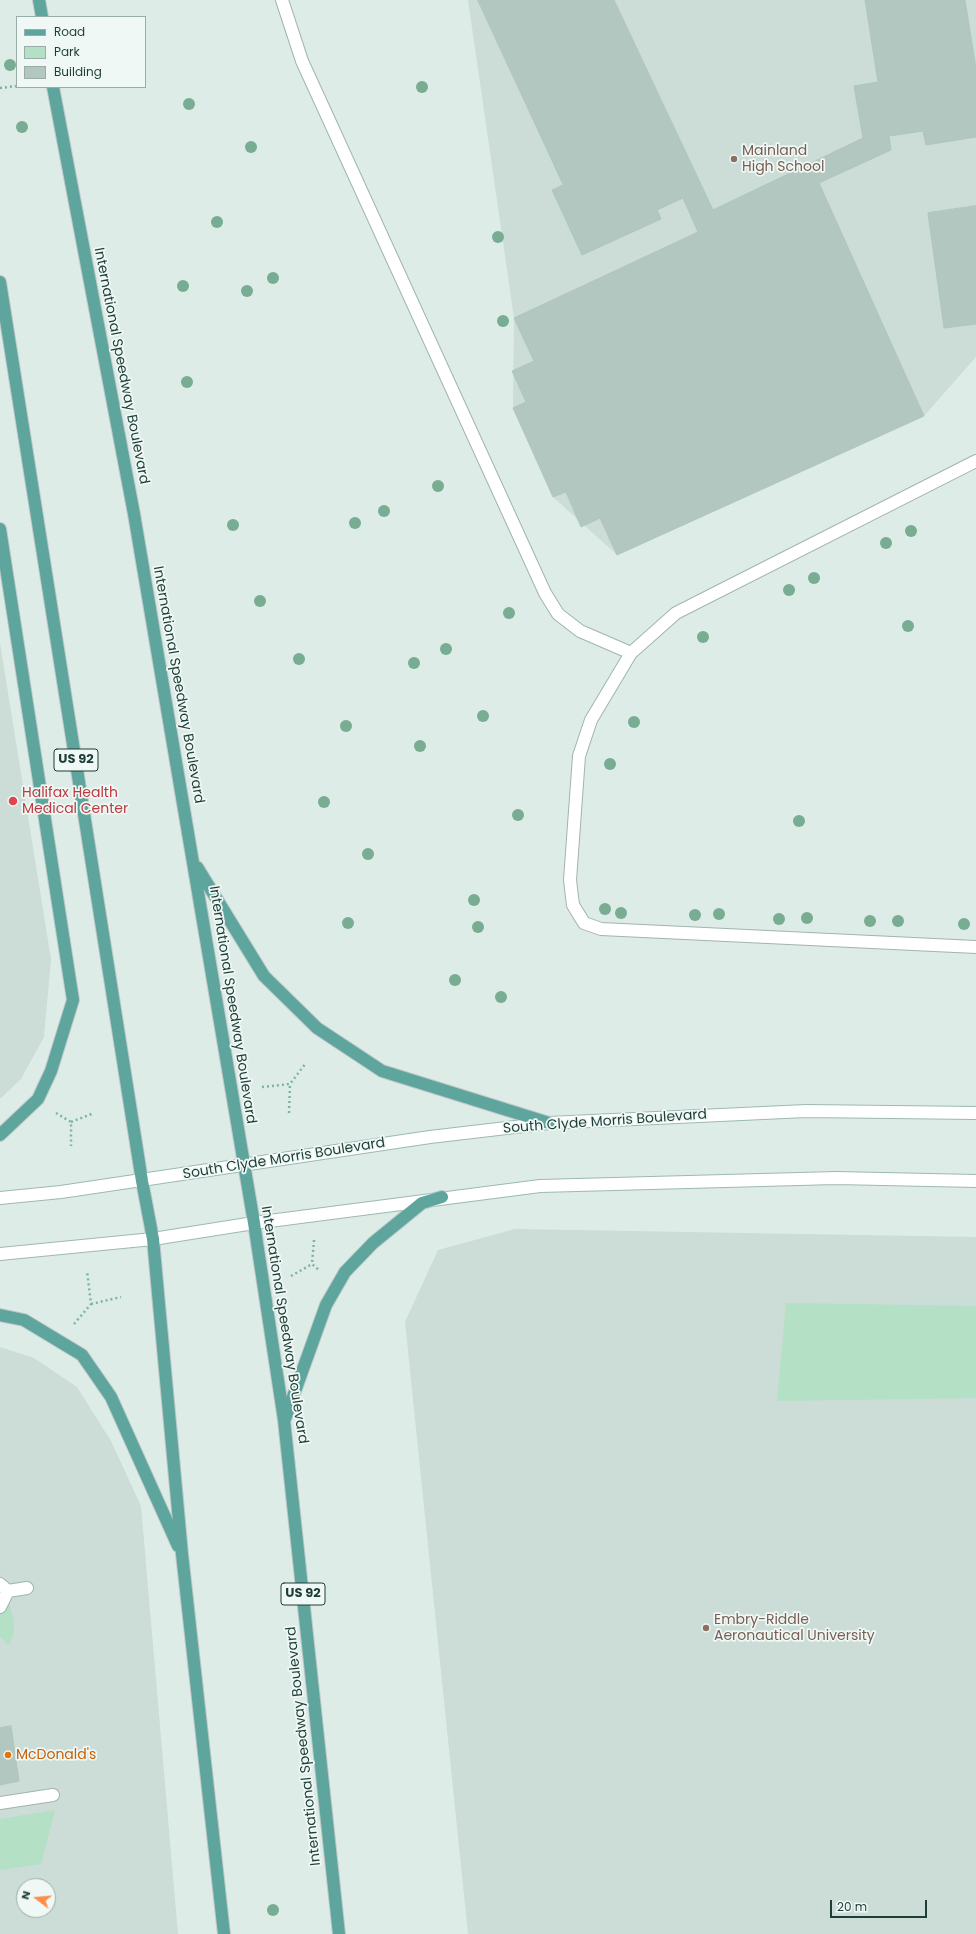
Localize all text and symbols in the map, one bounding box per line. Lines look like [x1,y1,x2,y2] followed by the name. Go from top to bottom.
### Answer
[16,16,146,88] legend
[54,23,85,40] text: Road
[54,43,80,60] text: Park
[54,63,102,80] text: Building
[742,143,824,176] place label: Mainland High School
[729,154,739,164] marker: Mainland High School
[90,246,152,486] street label: International Speedway Boulevard
[149,565,207,805] street label: International Speedway Boulevard
[54,749,98,771] road number: US 92
[22,785,128,818] place label: Halifax Health Medical Center
[7,795,19,807] marker: Halifax Health Medical Center
[205,885,259,1125] street label: International Speedway Boulevard
[502,1106,708,1138] street label: South Clyde Morris Boulevard
[182,1135,386,1183] street label: South Clyde Morris Boulevard
[257,1205,311,1445] street label: International Speedway Boulevard
[281,1583,325,1605] road number: US 92
[714,1612,875,1644] place label: Embry-Riddle Aeronautical University
[701,1623,711,1633] marker: Embry-Riddle Aeronautical University
[283,1625,325,1867] street label: International Speedway Boulevard
[16,1747,96,1763] place label: McDonald's
[3,1750,13,1760] marker: McDonald's
[16,1878,56,1918] north arrow
[17,1889,34,1901] text: N
[832,1892,929,1918] scale bar
[837,1898,867,1915] text: 20 m

